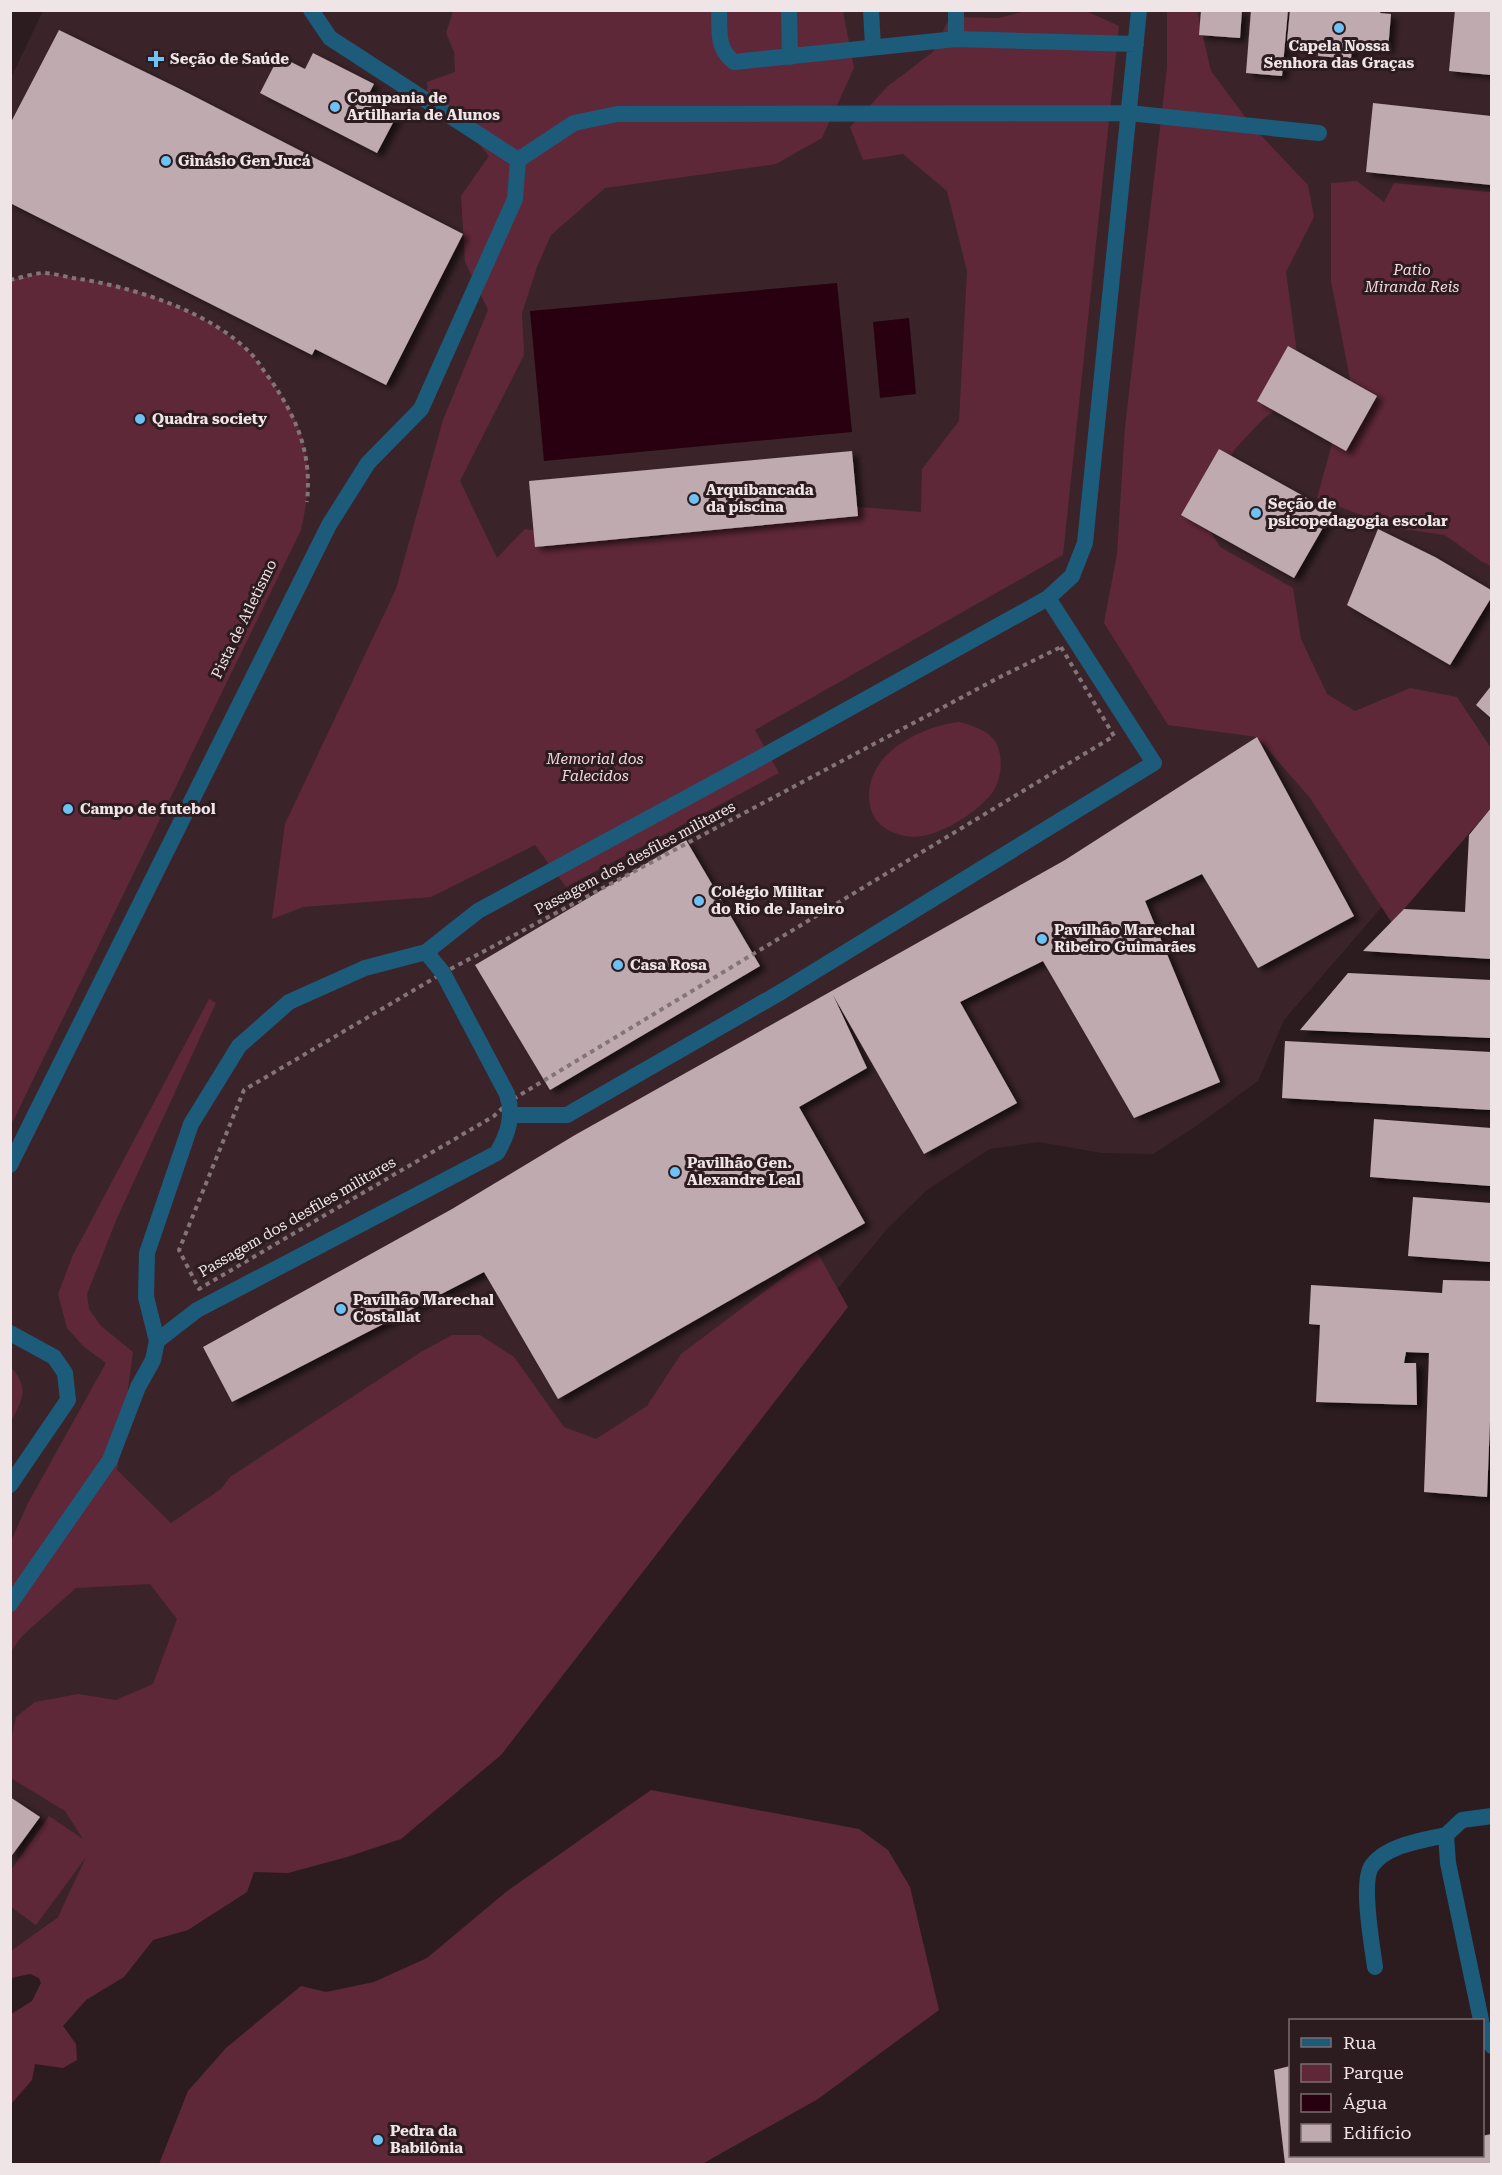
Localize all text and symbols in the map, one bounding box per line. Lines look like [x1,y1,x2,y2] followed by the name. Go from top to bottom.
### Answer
[1332,21,1346,35] marker: Capela Nossa Senhora das Graças
[1264,37,1414,72] place label: Capela Nossa Senhora das Graças
[147,50,165,68] marker: Seção de Saúde
[170,50,289,68] place label: Seção de Saúde
[347,89,500,124] place label: Compania de Artilharia de Alunos
[328,100,342,114] marker: Compania de Artilharia de Alunos
[178,152,311,170] place label: Ginásio Gen Jucá
[159,154,173,168] marker: Ginásio Gen Jucá
[1364,261,1459,296] park label: Patio Miranda Reis
[152,410,267,428] place label: Quadra society
[133,412,147,426] marker: Quadra society
[706,481,814,516] place label: Arquibancada da piscina
[687,492,701,506] marker: Arquibancada da piscina
[1268,495,1448,530] place label: Seção de psicopedagogia escolar
[1249,506,1263,520] marker: Seção de psicopedagogia escolar
[207,557,281,681] street label: Pista de Atletismo
[546,750,643,785] park label: Memorial dos Falecidos
[532,797,738,919] street label: Passagem dos desfiles militares
[80,800,216,818] place label: Campo de futebol
[61,802,75,816] marker: Campo de futebol
[711,883,845,918] place label: Colégio Militar do Rio de Janeiro
[692,894,706,908] marker: Colégio Militar do Rio de Janeiro
[1054,921,1196,956] place label: Pavilhão Marechal Ribeiro Guimarães
[1035,932,1049,946] marker: Pavilhão Marechal Ribeiro Guimarães
[630,956,707,974] place label: Casa Rosa
[611,958,625,972] marker: Casa Rosa
[195,1153,399,1281] street label: Passagem dos desfiles militares
[687,1154,801,1189] place label: Pavilhão Gen. Alexandre Leal
[668,1165,682,1179] marker: Pavilhão Gen. Alexandre Leal
[353,1291,494,1326] place label: Pavilhão Marechal Costallat
[334,1302,348,1316] marker: Pavilhão Marechal Costallat
[1289,2019,1484,2157] legend
[1343,2032,1376,2053] text: Rua
[1343,2062,1404,2083] text: Parque
[1343,2092,1387,2113] text: Água
[390,2122,463,2157] place label: Pedra da Babilônia
[1343,2122,1411,2143] text: Edifício
[371,2133,385,2147] marker: Pedra da Babilônia

